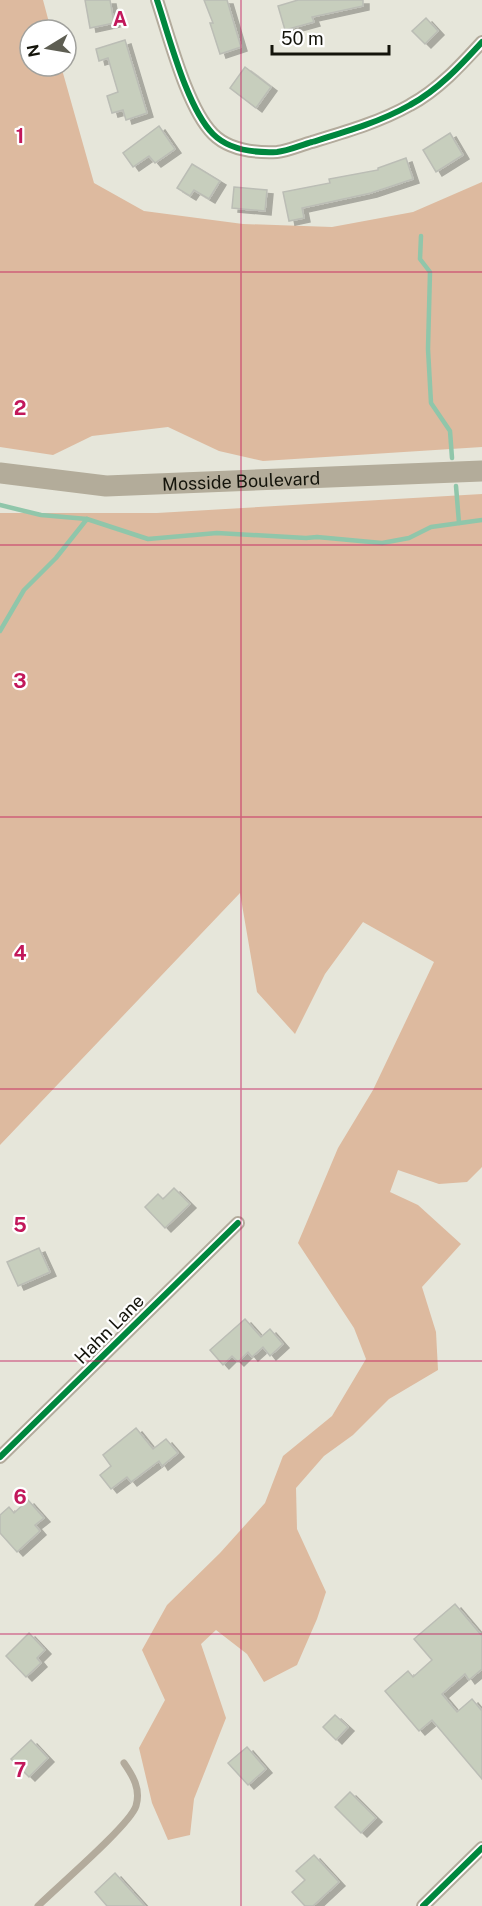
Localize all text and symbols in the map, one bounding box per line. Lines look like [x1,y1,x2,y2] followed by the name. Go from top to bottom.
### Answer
[113,7,127,31] text: A
[18,18,78,78] north arrow
[272,18,389,56] scale bar
[281,28,324,49] text: 50 m
[23,43,44,59] text: N
[16,124,24,148] text: 1
[14,396,26,420] text: 2
[162,467,321,494] street label: Mosside Boulevard
[13,669,27,693] text: 3
[13,941,27,965] text: 4
[13,1213,27,1237] text: 5
[70,1290,148,1368] street label: Hahn Lane
[13,1485,27,1509] text: 6
[14,1758,26,1782] text: 7

